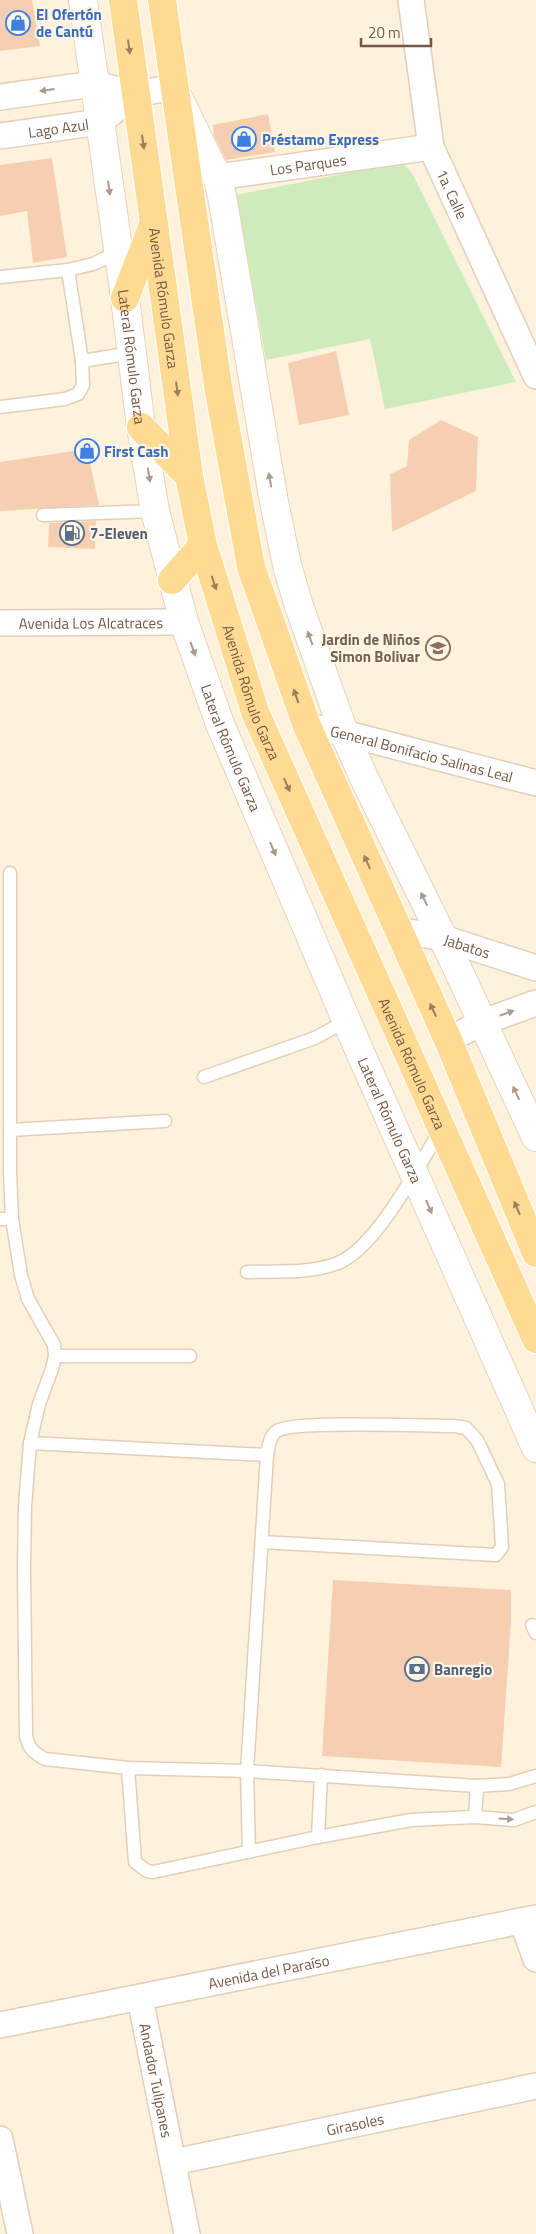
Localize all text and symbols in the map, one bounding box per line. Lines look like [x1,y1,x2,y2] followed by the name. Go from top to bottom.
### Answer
[36,3,102,43] place label: El Ofertón de Cantú
[5,10,31,36] shop icon: El Ofertón de Cantú
[361,15,431,47] scale bar
[368,21,401,44] text: 20 m
[125,39,133,55] one-way arrow
[39,86,55,94] one-way arrow
[27,112,90,143] street label: Lago Azul
[231,126,257,152] shop icon: Préstamo Express
[262,128,379,151] place label: Préstamo Express
[139,134,147,150] one-way arrow
[268,147,348,181] street label: Los Parques
[431,165,474,223] street label: 1a. Calle
[105,180,113,196] one-way arrow
[143,226,186,371] street label: Avenida Rómulo Garza
[112,288,152,426] street label: Lateral Rómulo Garza
[173,382,181,398] one-way arrow
[74,438,100,464] shop icon: First Cash
[104,440,168,463] place label: First Cash
[146,468,154,484] one-way arrow
[266,472,274,488] one-way arrow
[59,520,85,546] fuel station icon: 7-Eleven
[90,522,148,545] place label: 7-Eleven
[210,576,218,591] one-way arrow
[19,611,163,634] street label: Avenida Los Alcatraces
[217,622,287,764] street label: Avenida Rómulo Garza
[322,628,420,668] place label: Jardin de Niños Simon Bolivar
[306,630,313,645] one-way arrow
[425,635,451,661] school or university icon: Jardin de Niños Simon Bolivar
[190,642,197,657] one-way arrow
[195,681,268,815] street label: Lateral Rómulo Garza
[292,689,299,704] one-way arrow
[328,719,516,788] street label: General Bonifacio Salinas Leal
[284,778,292,792] one-way arrow
[270,842,278,856] one-way arrow
[363,855,371,869] one-way arrow
[420,891,428,906] one-way arrow
[441,928,493,964] street label: Jabatos
[373,994,452,1133] street label: Avenida Rómulo Garza
[429,1003,437,1017] one-way arrow
[500,1009,515,1017] one-way arrow
[352,1053,428,1187] street label: Lateral Rómulo Garza
[511,1086,519,1100] one-way arrow
[425,1200,433,1214] one-way arrow
[513,1201,521,1215] one-way arrow
[404,1656,430,1682] bank icon: Banregio
[434,1658,492,1681] place label: Banregio
[499,1815,515,1823] one-way arrow
[206,1948,331,1995] street label: Avenida del Paraíso
[134,2021,179,2140] street label: Andador Tulipanes
[324,2107,386,2141] street label: Girasoles

